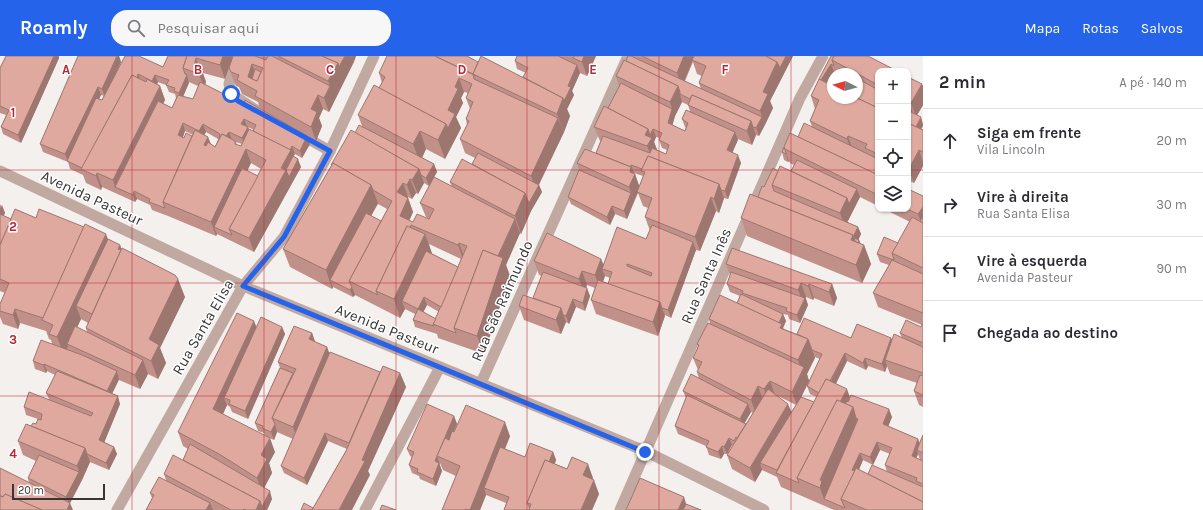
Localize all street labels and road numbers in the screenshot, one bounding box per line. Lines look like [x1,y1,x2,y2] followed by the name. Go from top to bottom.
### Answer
[38,167,146,230] street label: Avenida Pasteur
[677,225,735,327] street label: Rua Santa Inês
[467,238,537,364] street label: Rua São Raimundo
[168,276,238,378] street label: Rua Santa Elisa
[333,300,442,358] street label: Avenida Pasteur

